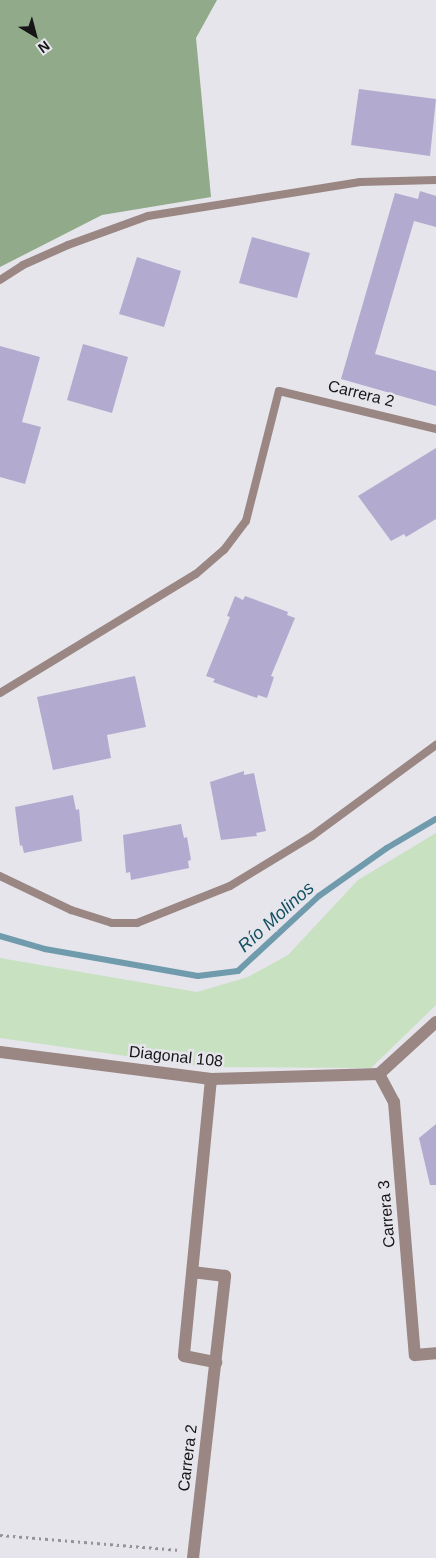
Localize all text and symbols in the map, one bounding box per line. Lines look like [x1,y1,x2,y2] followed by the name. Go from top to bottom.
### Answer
[10,10,60,60] north arrow
[35,38,53,56] text: N
[326,377,396,411] street label: Carrera 2
[233,877,319,957] water label: Río Molinos
[128,1043,224,1071] street label: Diagonal 108
[374,1180,400,1248] street label: Carrera 3
[174,1423,202,1493] street label: Carrera 2

